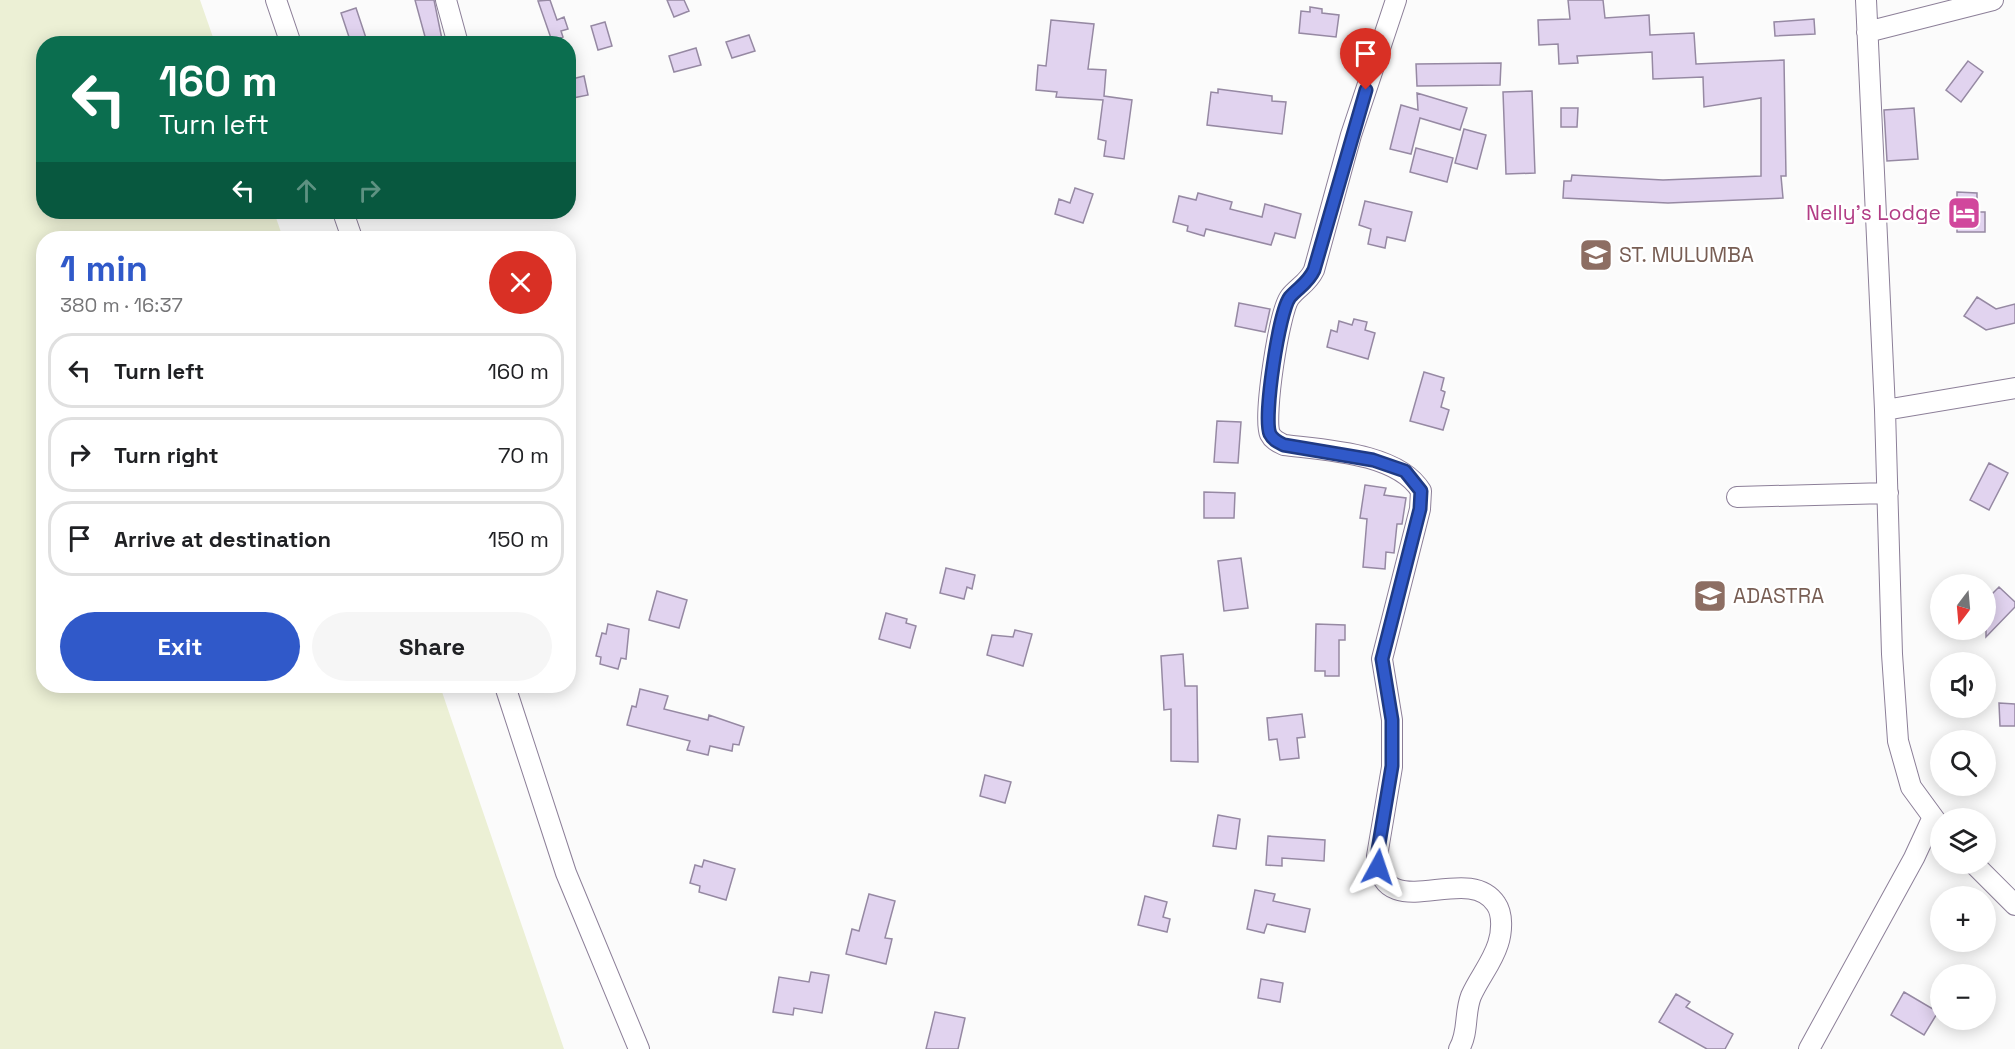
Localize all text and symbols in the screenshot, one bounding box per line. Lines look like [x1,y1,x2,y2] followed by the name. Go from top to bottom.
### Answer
[1340,28,1391,90] pin
[1349,37,1382,70] icon: arrive
[159,55,278,108] text: 160 m
[60,60,138,138] icon: left
[159,107,269,142] text: Turn left
[227,174,260,207] icon: left
[290,174,323,207] icon: ahead
[353,174,386,207] icon: right
[1946,195,1982,231] hotel icon: Nelly's Lodge
[1806,199,1941,226] place label: Nelly's Lodge
[1578,237,1614,273] school or university icon: ST. MULUMBA
[1619,241,1754,268] place label: ST. MULUMBA
[60,246,148,292] text: 1 min
[489,251,552,314] button: close
[60,292,183,318] text: 380 m · 16:37
[63,354,96,387] icon: left
[114,357,204,385] text: Turn left
[488,357,549,385] text: 160 m
[63,438,96,471] icon: right
[114,441,219,469] text: Turn right
[498,441,549,469] text: 70 m
[63,522,96,555] icon: arrive
[114,525,331,553] text: Arrive at destination
[488,525,549,553] text: 150 m
[1930,574,1996,640] north arrow
[1930,574,1996,1030] map controls
[1692,578,1728,614] school or university icon: ADASTRA
[1733,582,1824,609] place label: ADASTRA
[60,612,300,681] button: Exit
[312,612,552,681] button: Share
[1930,652,1996,718] button: sound
[1930,730,1996,796] button: search
[1930,808,1996,874] button: layers
[1346,835,1410,899] position arrow
[1930,886,1996,952] button: +
[1930,964,1996,1030] button: −

